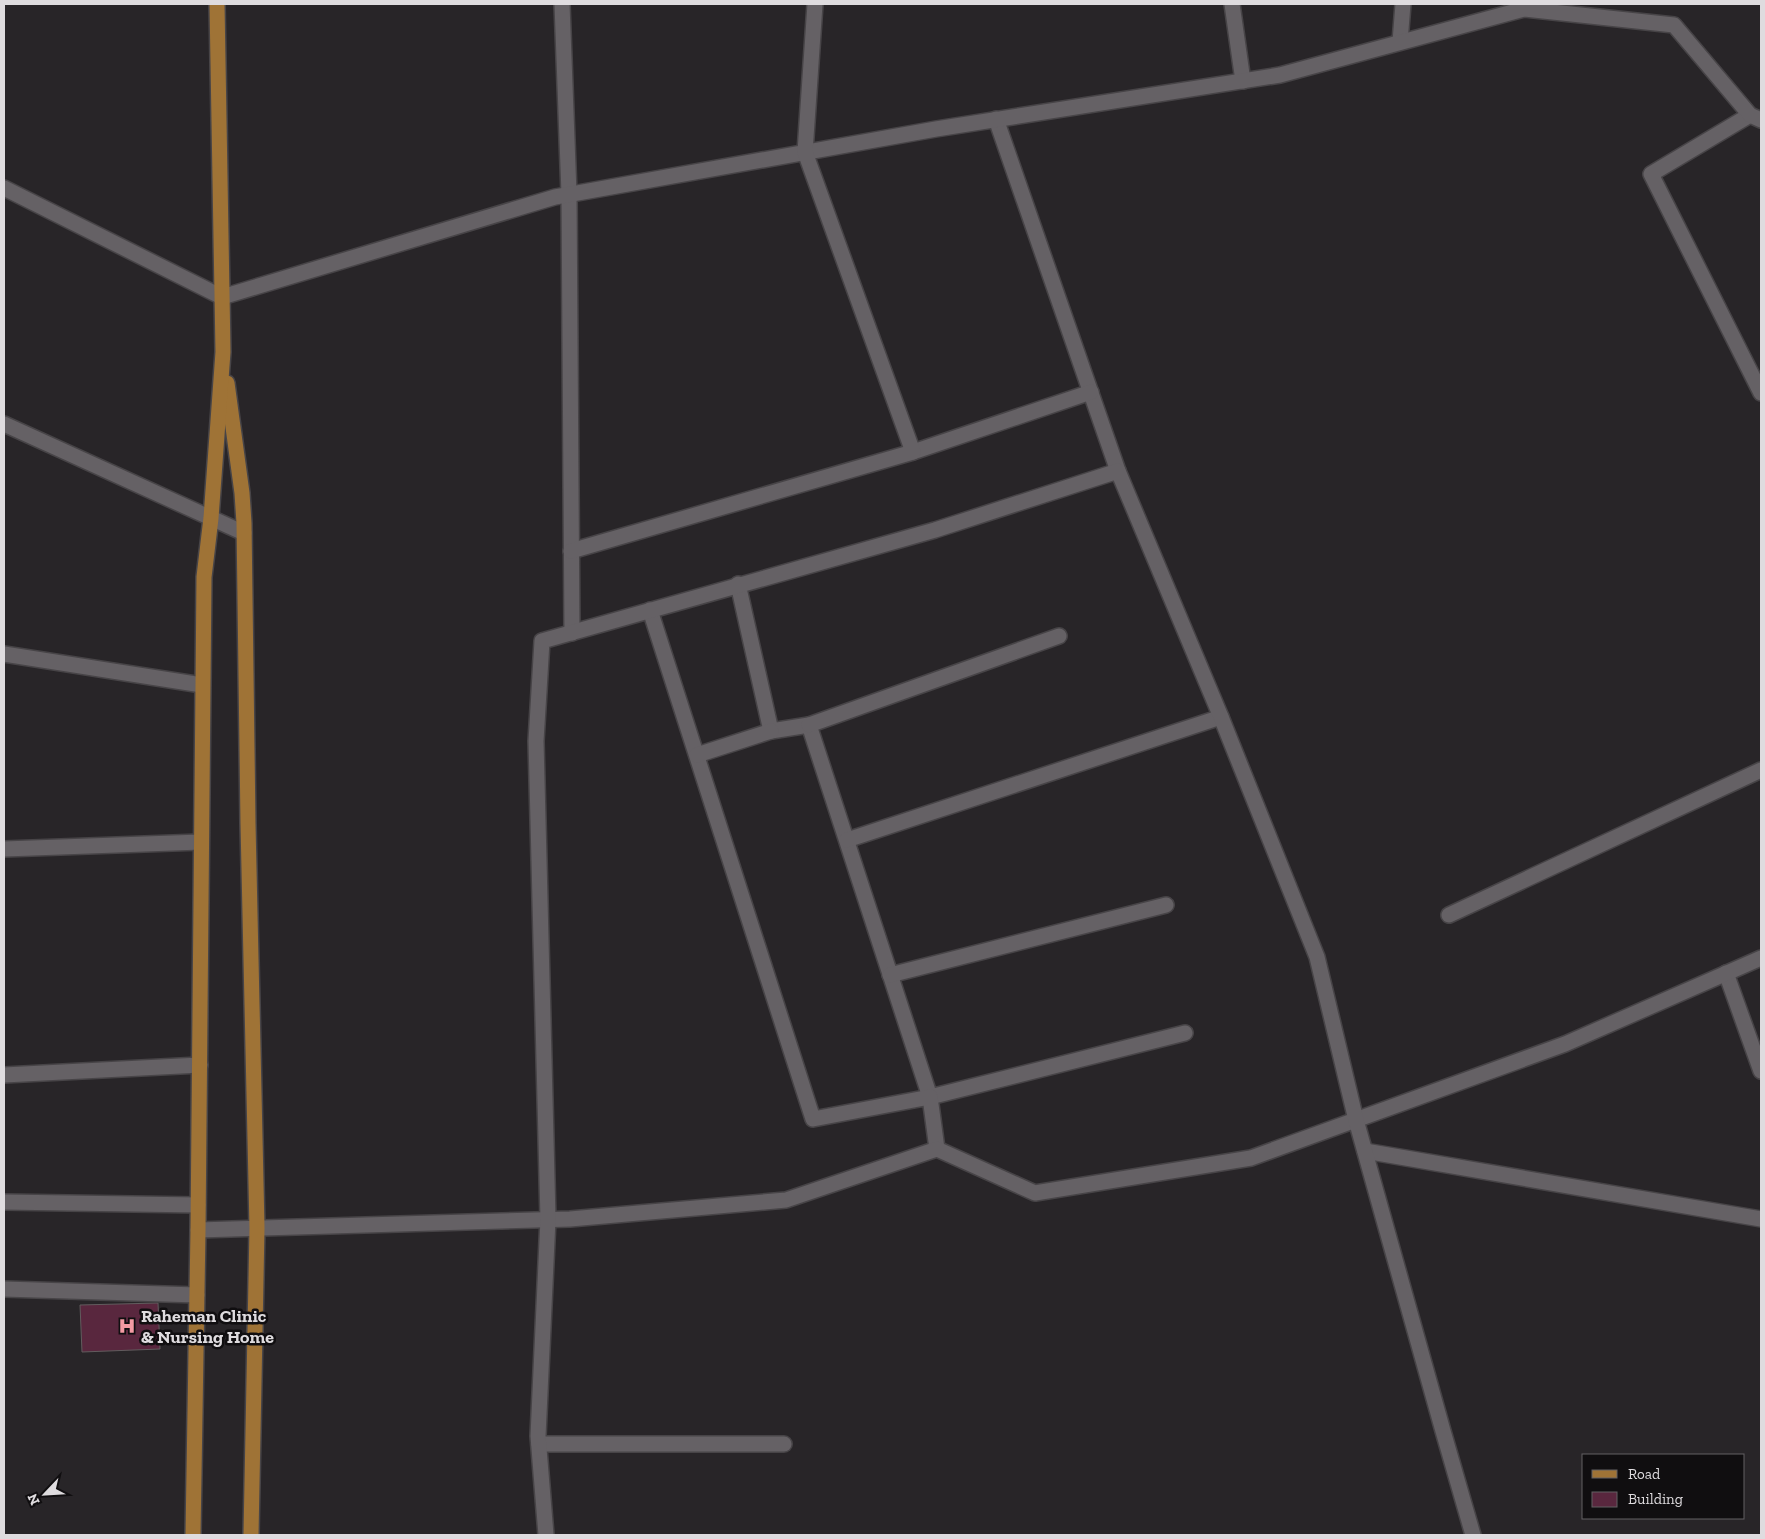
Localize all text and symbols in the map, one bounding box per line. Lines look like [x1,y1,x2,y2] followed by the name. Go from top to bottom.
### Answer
[141,1305,274,1348] place label: Raheman Clinic & Nursing Home
[117,1316,137,1336] hospital icon: Raheman Clinic & Nursing Home
[1582,1454,1745,1519] legend
[1628,1465,1661,1483] text: Road
[20,1469,70,1519] north arrow
[1628,1490,1683,1508] text: Building
[24,1491,44,1508] text: N

